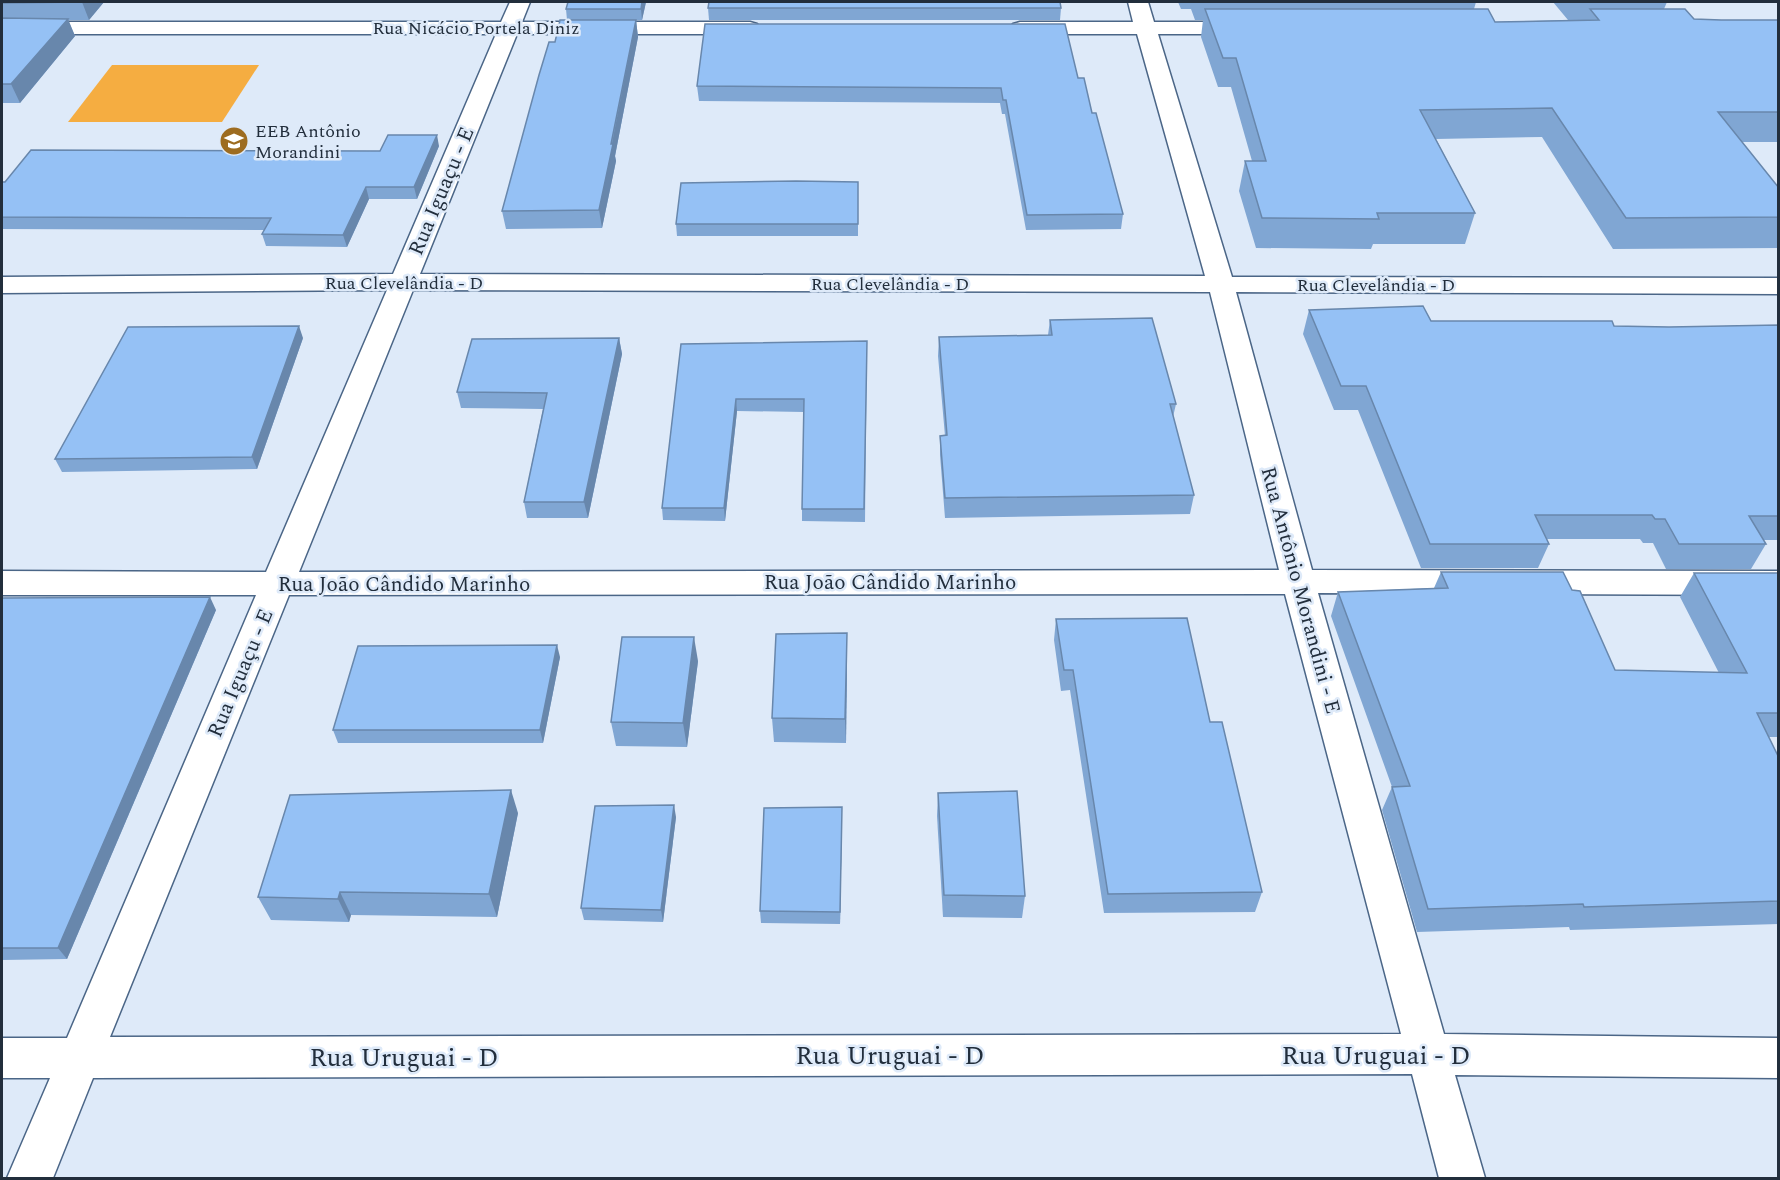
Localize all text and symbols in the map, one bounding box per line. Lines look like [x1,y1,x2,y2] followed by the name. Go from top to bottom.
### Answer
[372,15,580,42] street label: Rua Nicácio Portela Diniz
[255,118,361,166] place label: EEB Antônio Morandini
[400,122,483,261] street label: Rua Iguaçu - E
[218,125,250,157] school or university icon: EEB Antônio Morandini
[325,270,483,297] street label: Rua Clevelândia - D
[811,271,969,298] street label: Rua Clevelândia - D
[1297,272,1455,299] street label: Rua Clevelândia - D
[1252,463,1348,717] street label: Rua Antônio Morandini - E
[764,567,1016,599] street label: Rua João Cândido Marinho
[278,569,530,601] street label: Rua João Cândido Marinho
[199,604,282,743] street label: Rua Iguaçu - E
[796,1036,984,1076] street label: Rua Uruguai - D
[1282,1036,1470,1076] street label: Rua Uruguai - D
[310,1038,498,1078] street label: Rua Uruguai - D

